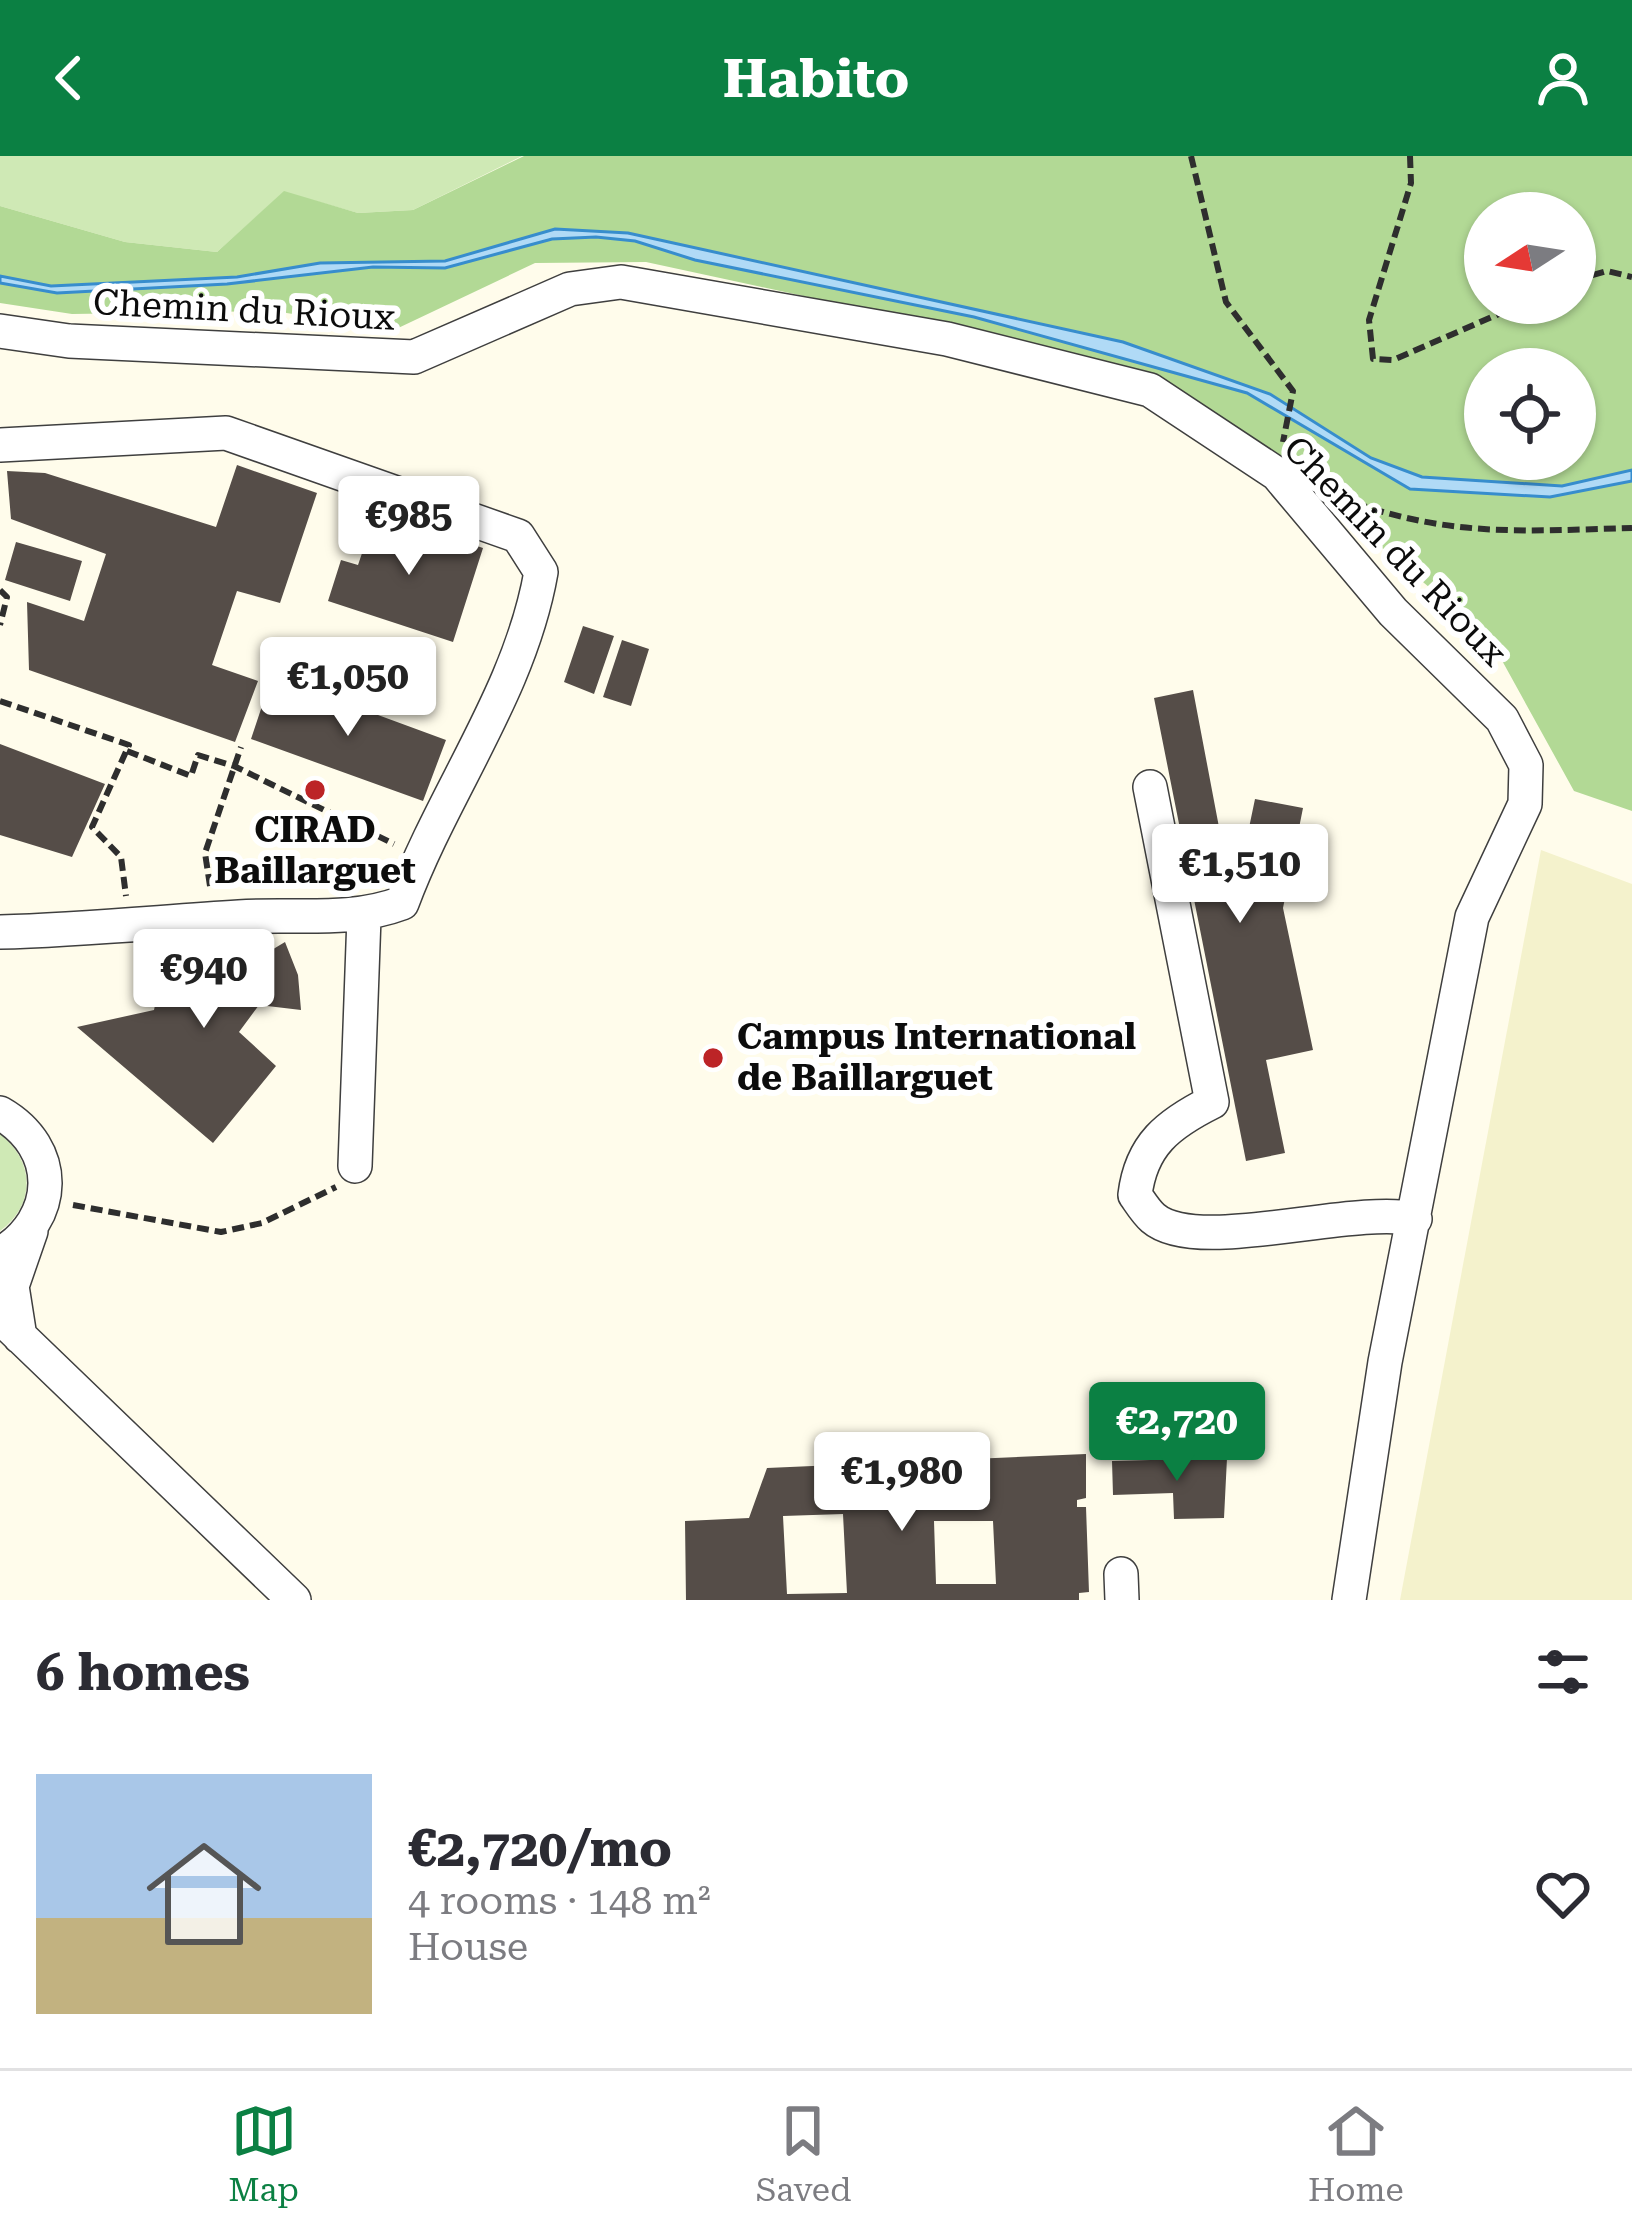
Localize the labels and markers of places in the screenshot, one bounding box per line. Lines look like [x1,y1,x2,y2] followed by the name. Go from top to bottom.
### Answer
[338,476,480,578] pin: €985
[250,637,446,739] pin: €1,050
[302,777,328,803] marker: CIRAD Baillarguet
[214,809,416,892] place label: CIRAD Baillarguet
[1142,824,1338,926] pin: €1,510
[133,929,275,1031] pin: €940
[737,1016,1136,1099] place label: Campus International de Baillarguet
[700,1045,726,1071] marker: Campus International de Baillarguet
[1079,1382,1275,1484] pin: €2,720
[804,1432,1000,1534] pin: €1,980

